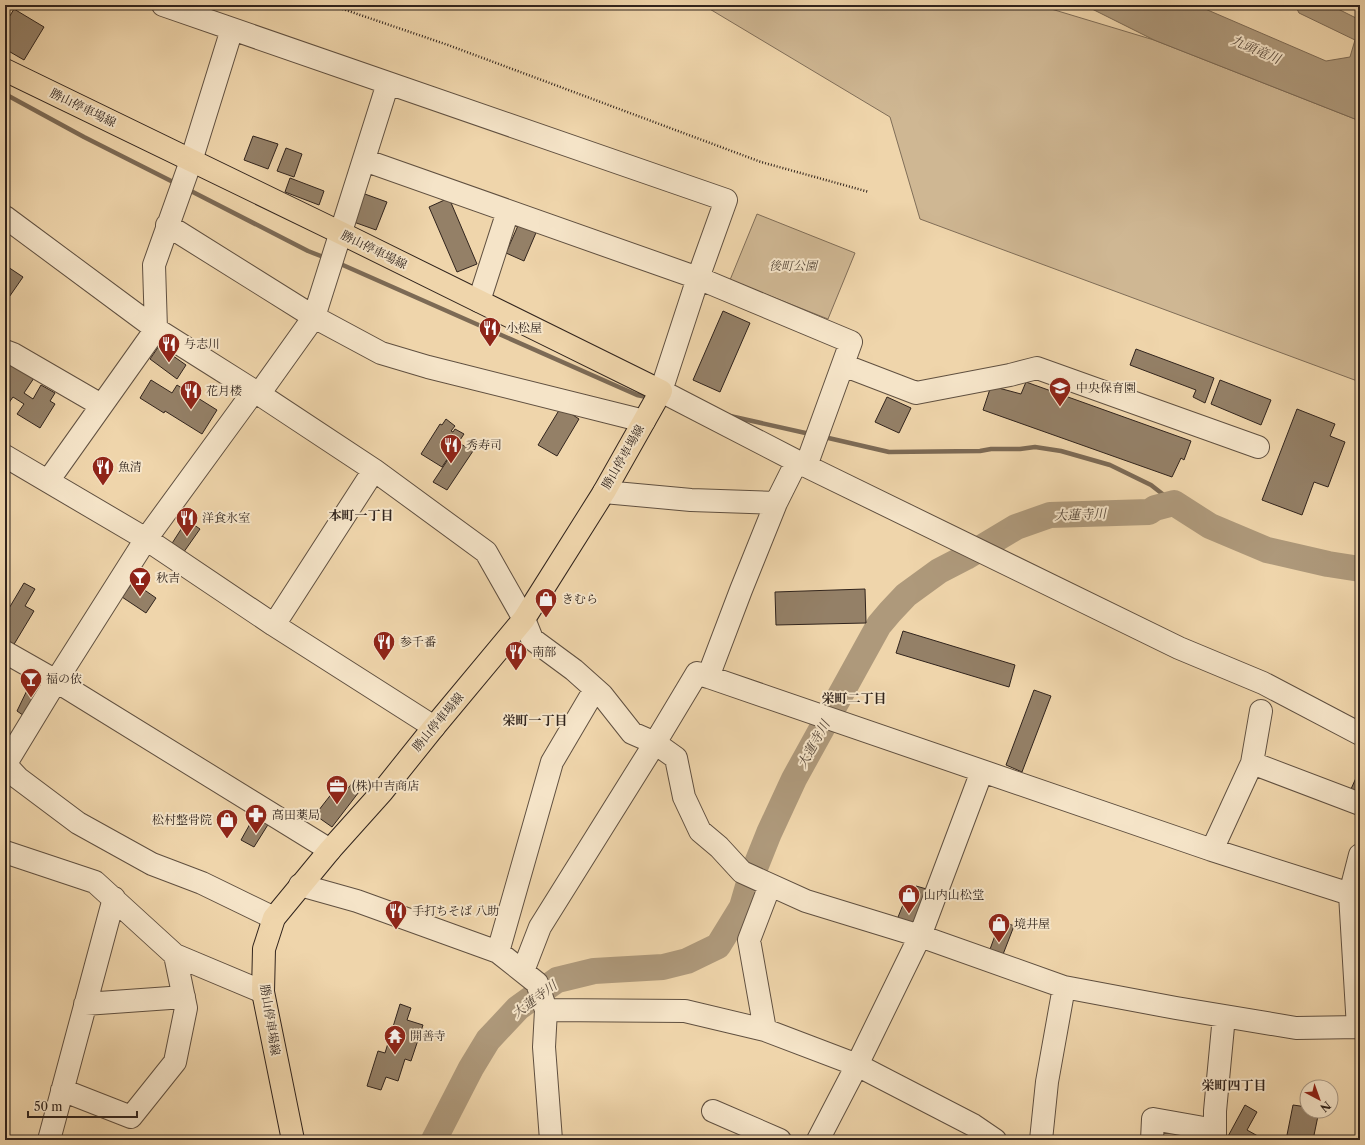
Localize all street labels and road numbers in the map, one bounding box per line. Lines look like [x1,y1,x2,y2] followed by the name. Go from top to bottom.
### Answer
[48,85,119,130] street label: 勝山停車場線
[339,227,410,272] street label: 勝山停車場線
[598,422,647,492] street label: 勝山停車場線
[409,689,467,754] street label: 勝山停車場線
[257,983,284,1057] street label: 勝山停車場線

